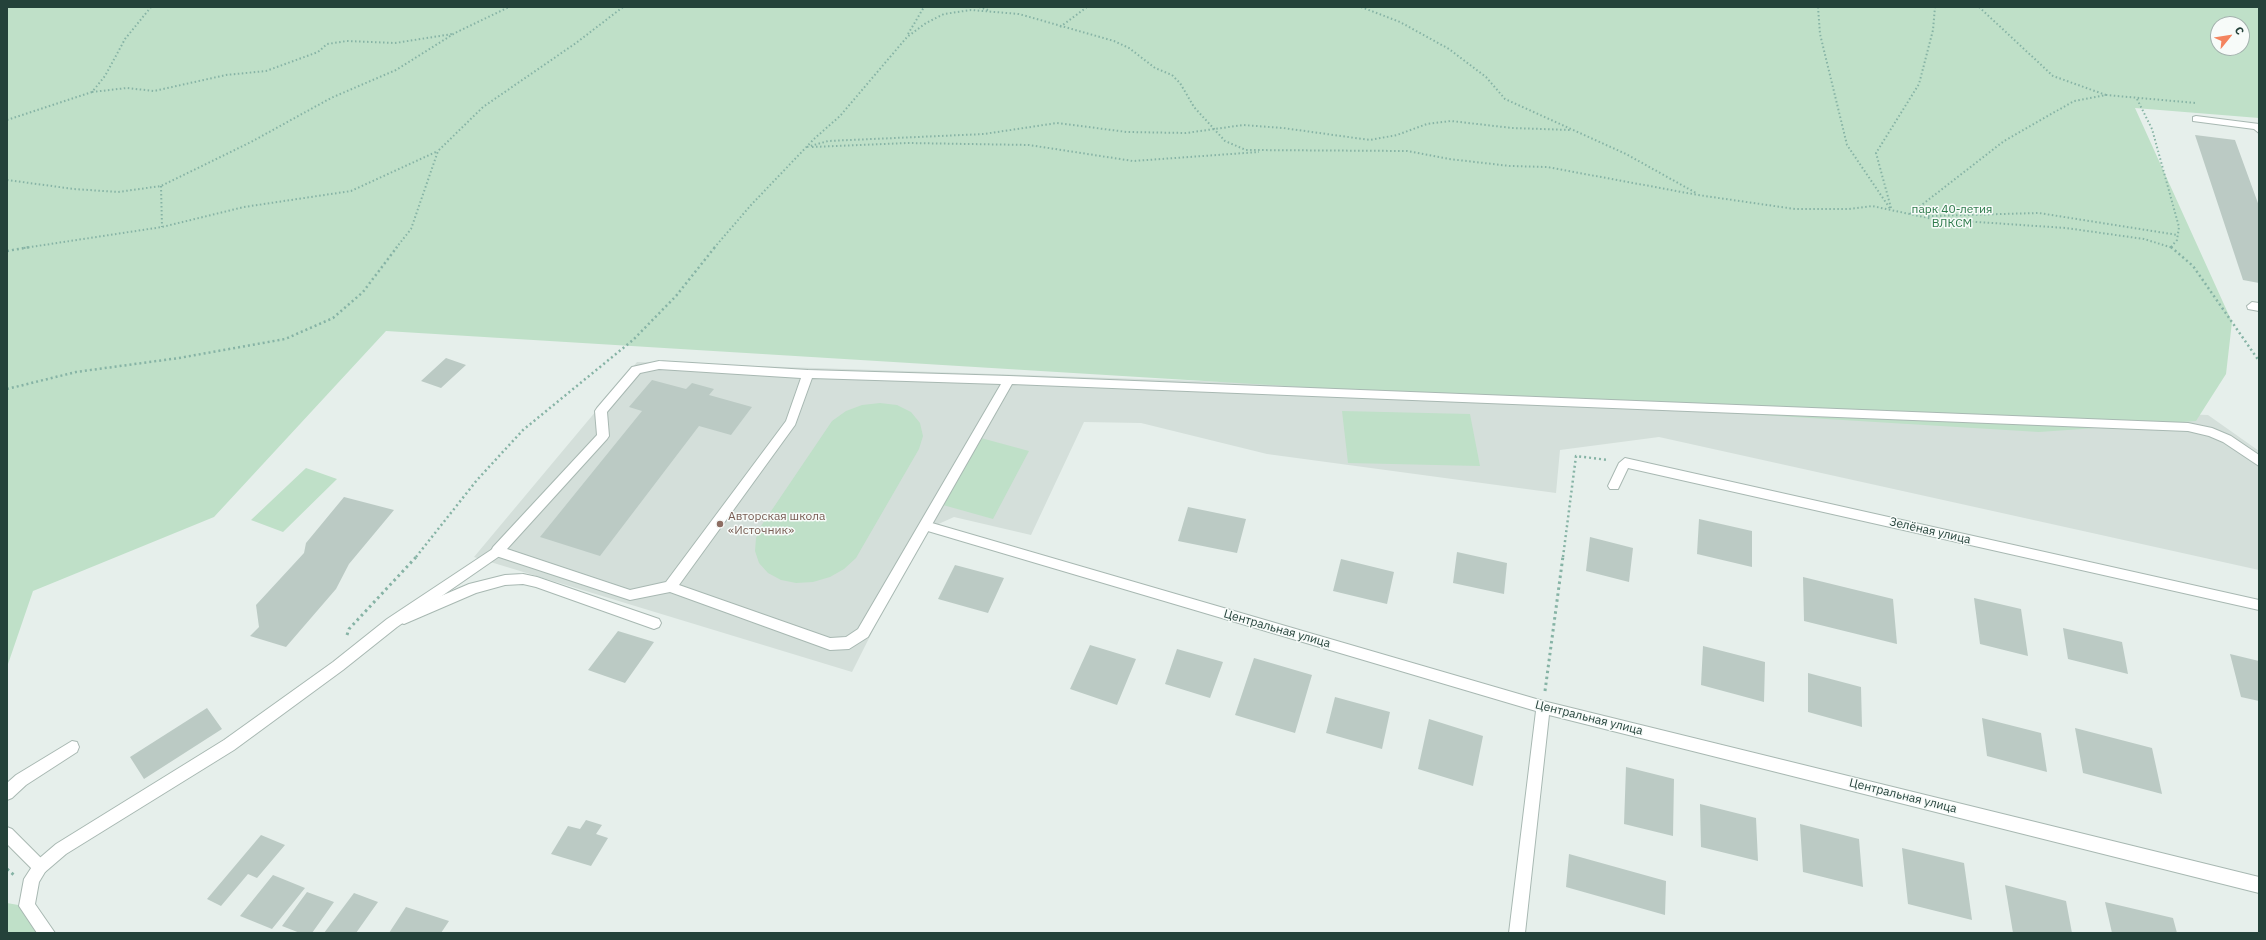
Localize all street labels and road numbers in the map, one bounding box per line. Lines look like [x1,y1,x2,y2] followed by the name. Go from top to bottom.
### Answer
[1888,515,1972,547] street label: Зелёная улица
[1222,607,1332,651] street label: Центральная улица
[1534,698,1644,738] street label: Центральная улица
[1848,776,1958,816] street label: Центральная улица

